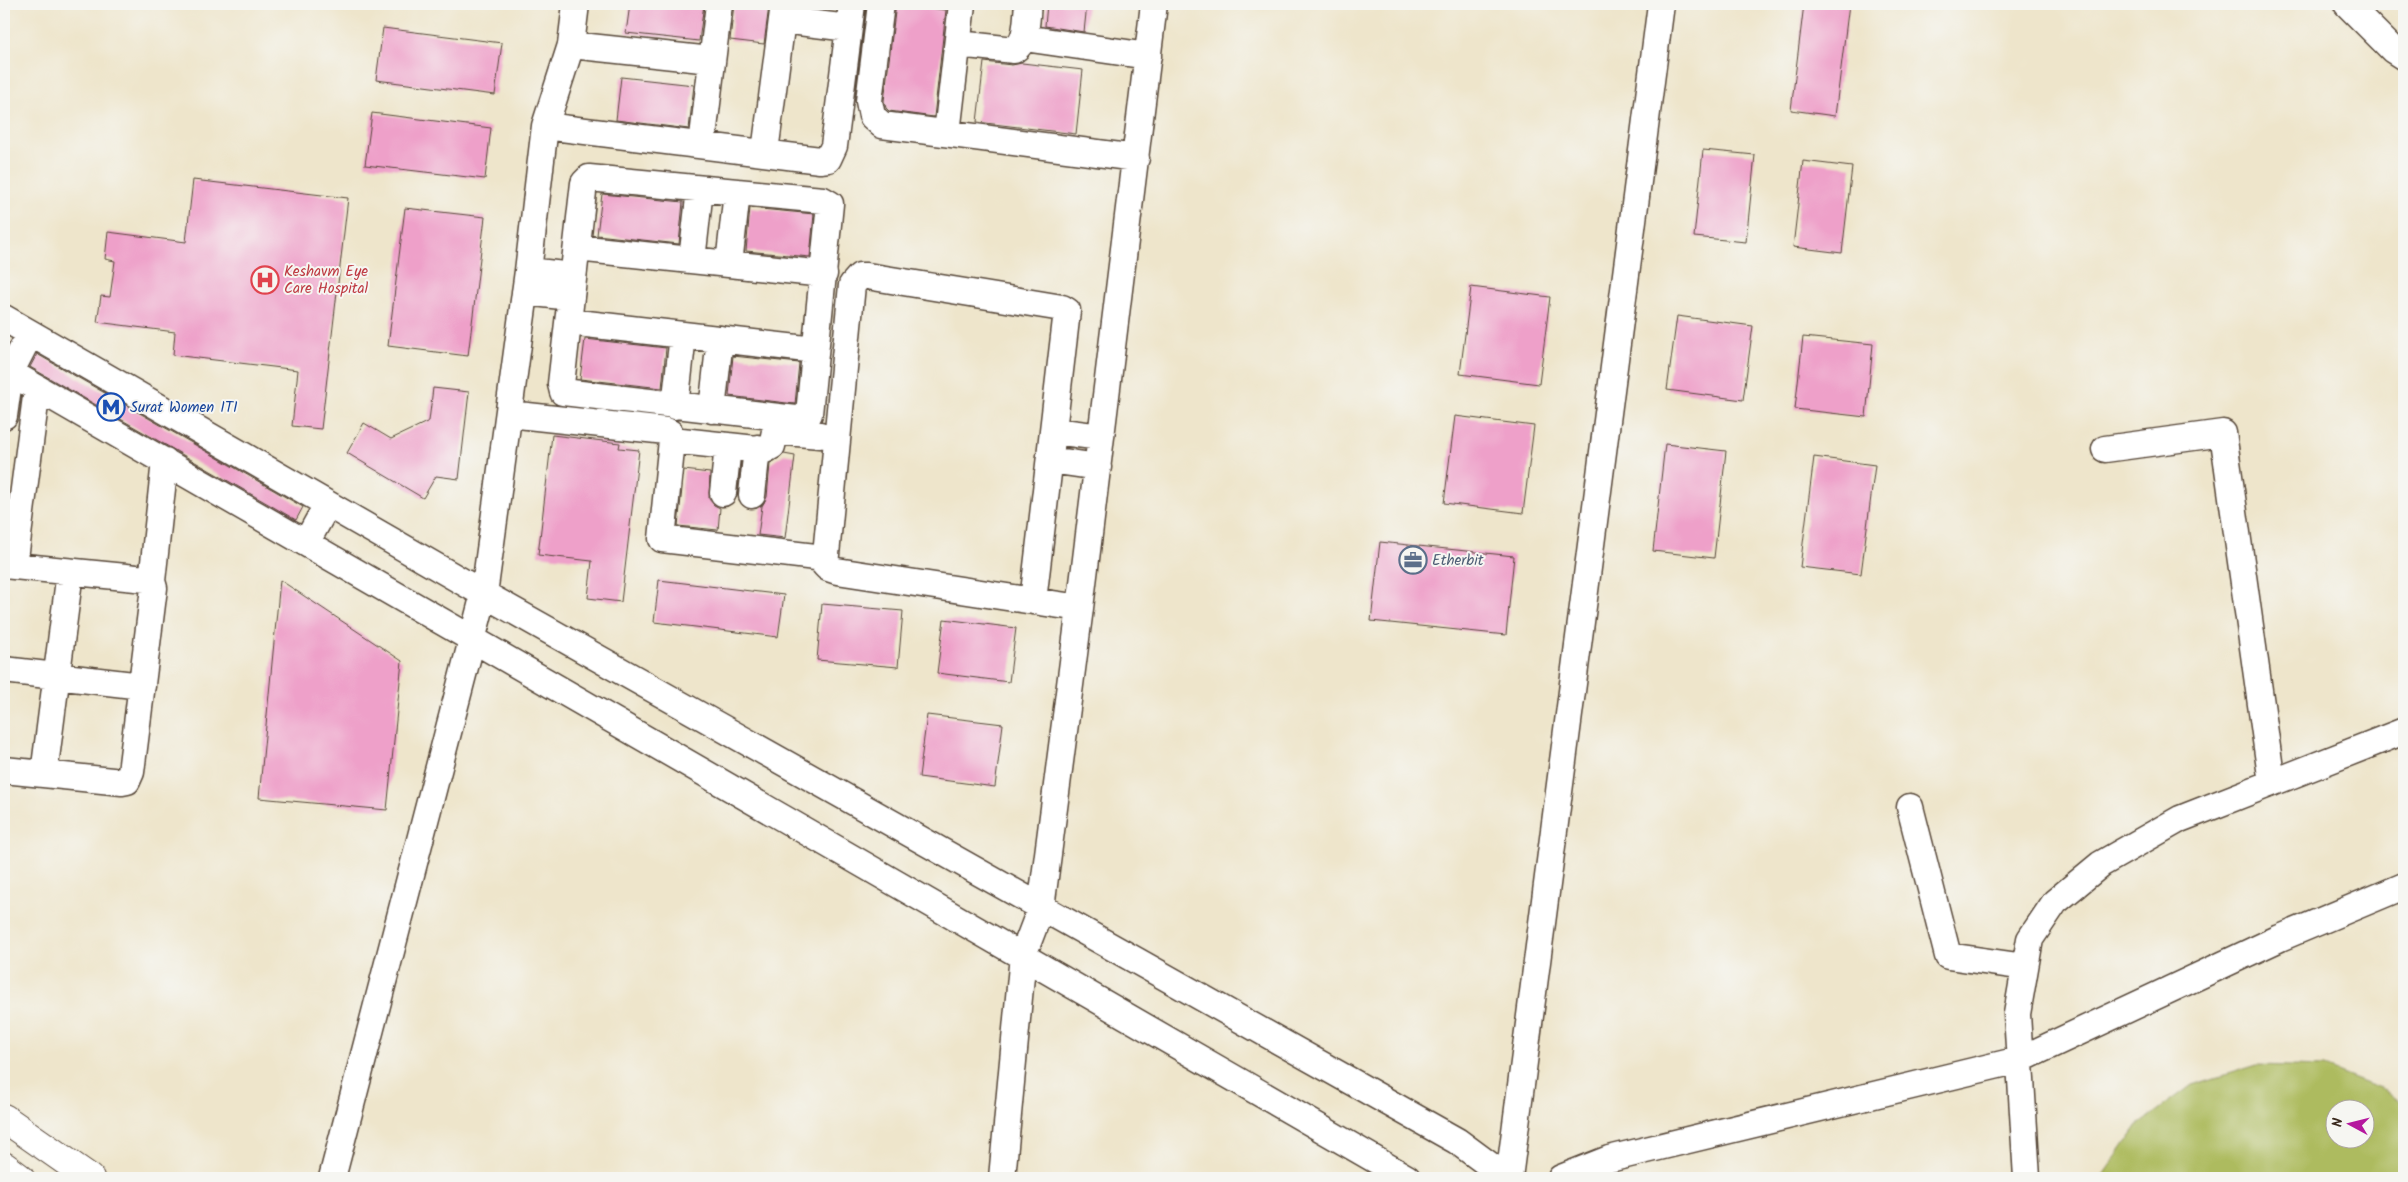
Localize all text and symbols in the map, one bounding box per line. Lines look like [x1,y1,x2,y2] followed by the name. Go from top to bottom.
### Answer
[284,260,369,301] place label: Keshavm Eye Care Hospital
[250,265,280,295] hospital icon: Keshavm Eye Care Hospital
[96,392,126,422] metro station icon: Surat Women ITI
[130,396,238,420] place label: Surat Women ITI
[1398,545,1428,575] office icon: Etherbit
[1432,549,1484,573] place label: Etherbit
[2326,1100,2376,1150] north arrow
[2327,1117,2350,1128] text: N

